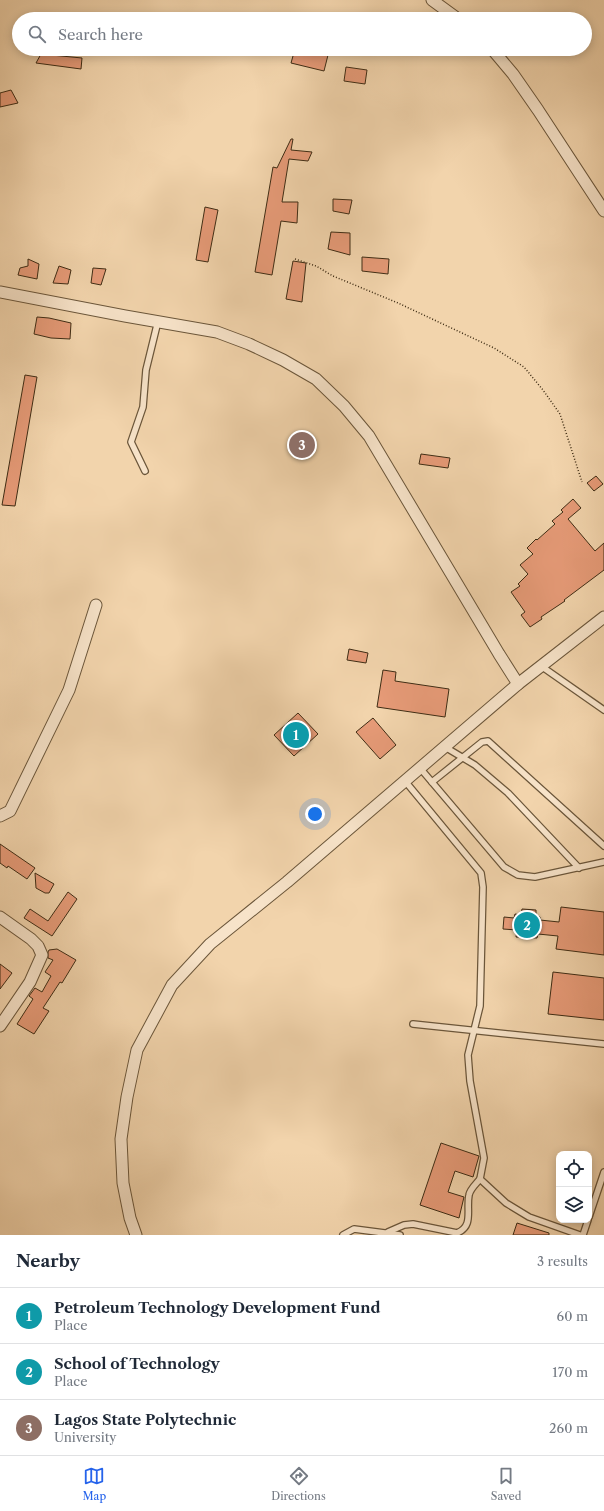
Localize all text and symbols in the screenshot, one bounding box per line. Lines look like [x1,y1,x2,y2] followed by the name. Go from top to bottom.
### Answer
[12,12,592,56] search box
[26,23,48,45] icon: search
[58,25,143,44] text: Search here
[289,430,315,460] pin: 3
[283,720,309,750] pin: 1
[305,804,325,824] your location
[514,910,540,940] pin: 2
[556,1151,592,1223] map controls
[556,1151,592,1187] button: locate
[556,1187,592,1223] button: layers
[16,1251,80,1271] text: Nearby
[537,1253,588,1269] text: 3 results
[54,1298,381,1317] text: Petroleum Technology Development Fund
[26,1308,32,1324] text: 1
[557,1308,588,1324] text: 60 m
[54,1317,87,1333] text: Place
[54,1354,220,1373] text: School of Technology
[25,1364,33,1380] text: 2
[552,1364,588,1380] text: 170 m
[54,1373,87,1389] text: Place
[54,1410,236,1429] text: Lagos State Polytechnic
[25,1420,33,1436] text: 3
[549,1420,588,1436] text: 260 m
[54,1429,117,1445] text: University
[83,1465,106,1503] tab: Map
[271,1465,326,1503] tab: Directions
[491,1465,521,1503] tab: Saved

